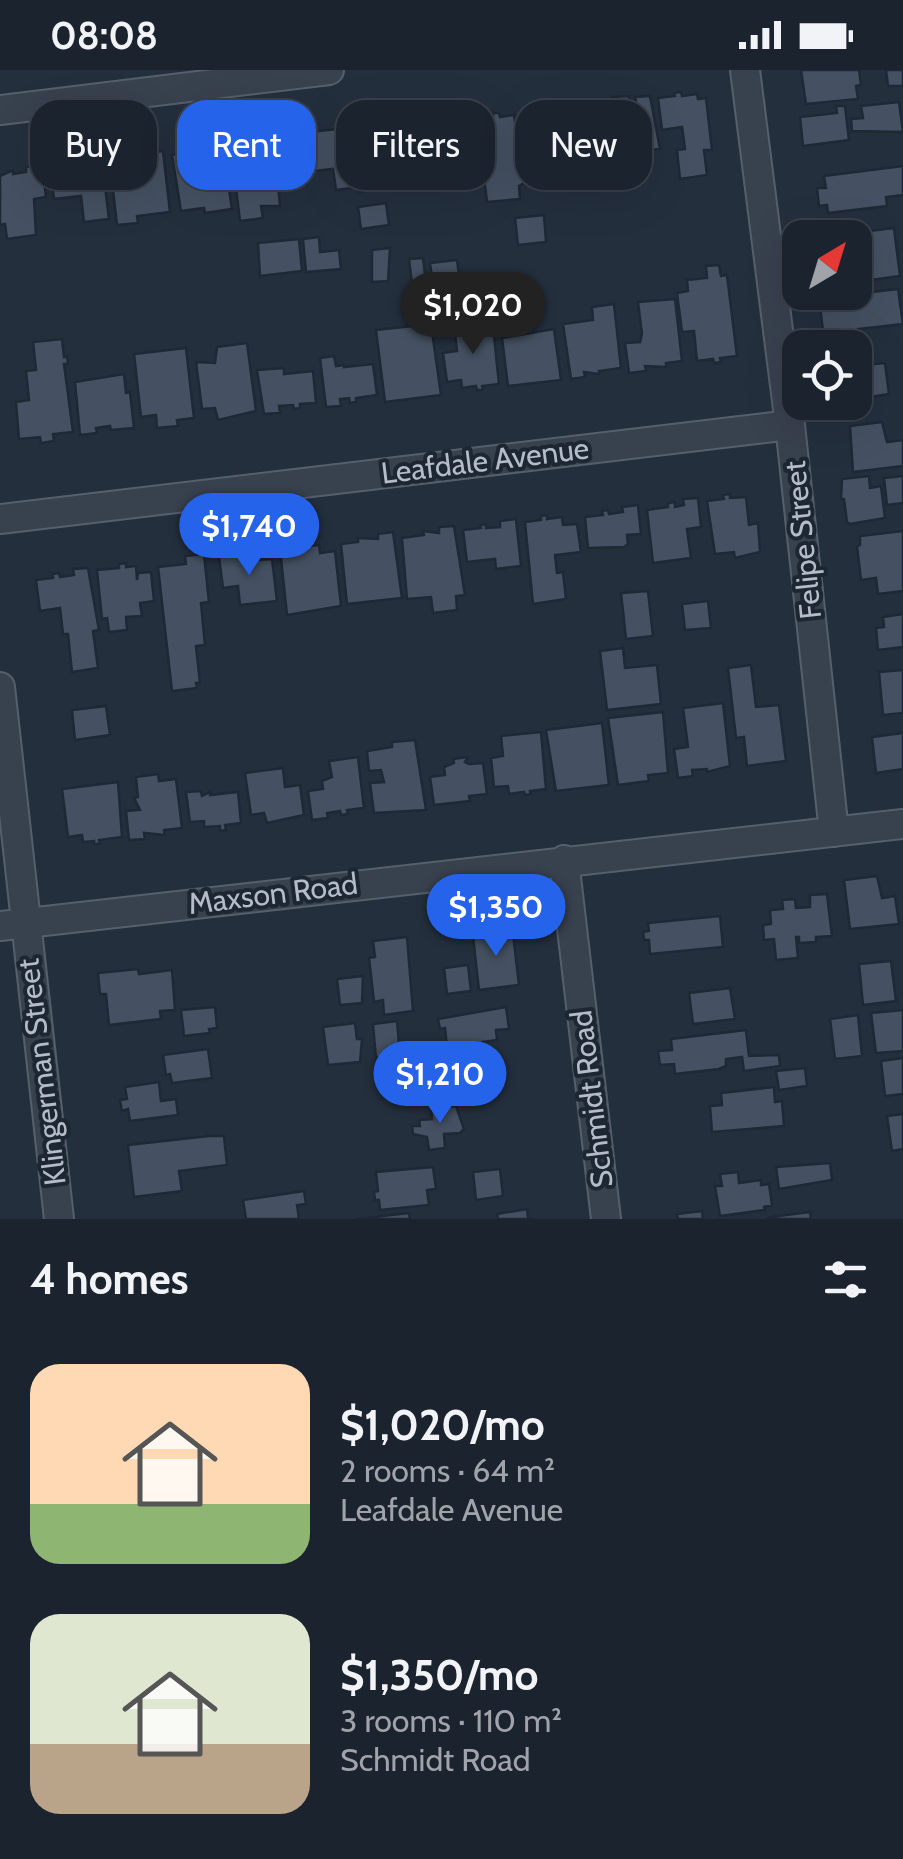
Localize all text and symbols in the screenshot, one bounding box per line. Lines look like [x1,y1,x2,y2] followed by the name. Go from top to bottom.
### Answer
[50,12,158,59] text: 08:08
[30,100,157,190] chip: Buy
[177,100,316,190] chip: Rent
[336,100,495,190] chip: Filters
[515,100,652,190] chip: New
[782,220,872,310] north arrow
[782,220,872,420] map controls
[392,272,554,357] pin: $1,020
[423,285,523,324] text: $1,020
[782,330,872,420] button: locate
[379,429,591,492] street label: Leafdale Avenue
[776,459,829,621] street label: Felipe Street
[168,493,330,578] pin: $1,740
[201,506,297,545] text: $1,740
[186,865,360,922] street label: Maxson Road
[415,874,577,959] pin: $1,350
[449,887,543,926] text: $1,350
[9,957,74,1188] street label: Klingerman Street
[562,1008,621,1190] street label: Schmidt Road
[359,1041,521,1126] pin: $1,210
[395,1054,485,1093] text: $1,210
[818,1252,873,1307] icon: filters
[30,1253,189,1305] text: 4 homes
[340,1399,545,1451] text: $1,020/mo
[110,1404,230,1524] icon: home
[340,1451,555,1490] text: 2 rooms · 64 m²
[340,1490,563,1529] text: Leafdale Avenue
[340,1649,538,1701] text: $1,350/mo
[110,1654,230,1774] icon: home
[340,1701,562,1740] text: 3 rooms · 110 m²
[340,1740,531,1779] text: Schmidt Road

